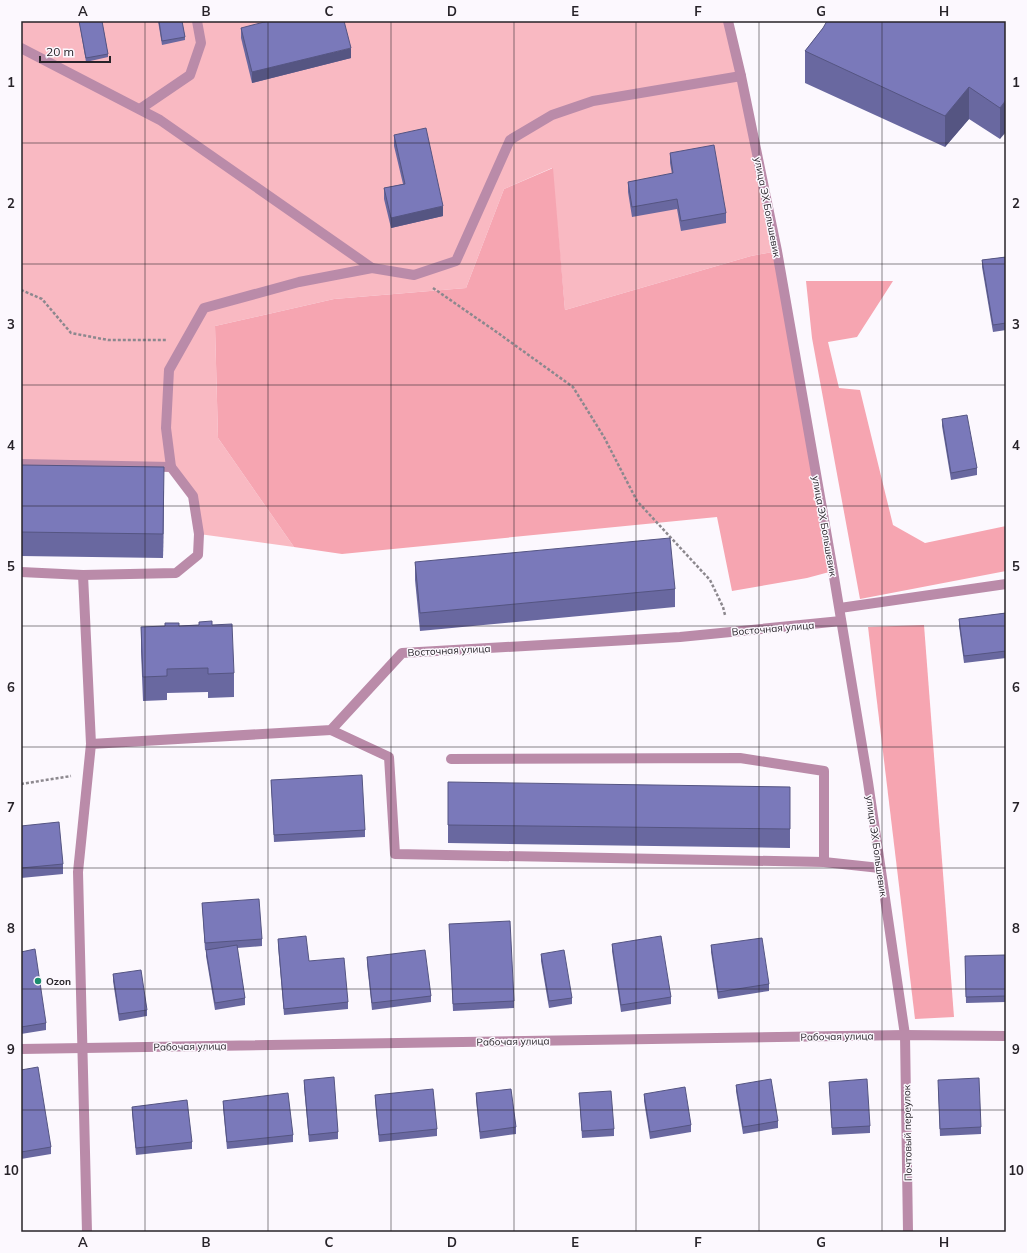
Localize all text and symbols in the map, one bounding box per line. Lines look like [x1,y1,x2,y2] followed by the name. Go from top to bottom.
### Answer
[78,3,88,19] text: A
[202,3,211,19] text: B
[325,3,334,19] text: C
[447,3,457,19] text: D
[571,3,579,19] text: E
[694,3,702,19] text: F
[816,3,826,19] text: G
[939,3,949,19] text: H
[40,38,110,64] scale bar
[46,44,74,59] text: 20 m
[7,74,15,90] text: 1
[1012,74,1020,90] text: 1
[751,156,784,259] street label: улица ЭХ Большевик
[7,195,15,211] text: 2
[1012,195,1020,211] text: 2
[7,316,15,332] text: 3
[1012,316,1020,332] text: 3
[7,437,15,453] text: 4
[1012,437,1020,453] text: 4
[809,475,840,578] street label: улица ЭХ Большевик
[7,558,15,574] text: 5
[1012,558,1020,574] text: 5
[731,618,815,639] street label: Восточная улица
[407,642,491,659] street label: Восточная улица
[7,679,15,695] text: 6
[1012,679,1020,695] text: 6
[863,795,890,898] street label: улица ЭХ Большевик
[7,799,15,815] text: 7
[1012,799,1020,815] text: 7
[7,920,15,936] text: 8
[1012,920,1020,936] text: 8
[46,975,71,988] place label: Ozon
[33,976,43,986] marker: Ozon
[800,1029,874,1044] street label: Рабочая улица
[476,1034,550,1049] street label: Рабочая улица
[153,1039,227,1054] street label: Рабочая улица
[7,1041,15,1057] text: 9
[1012,1041,1020,1057] text: 9
[900,1084,915,1181] street label: Почтовый переулок
[3,1162,19,1178] text: 10
[1008,1162,1024,1178] text: 10
[78,1234,88,1250] text: A
[202,1234,211,1250] text: B
[325,1234,334,1250] text: C
[447,1234,457,1250] text: D
[571,1234,579,1250] text: E
[694,1234,702,1250] text: F
[816,1234,826,1250] text: G
[939,1234,949,1250] text: H

